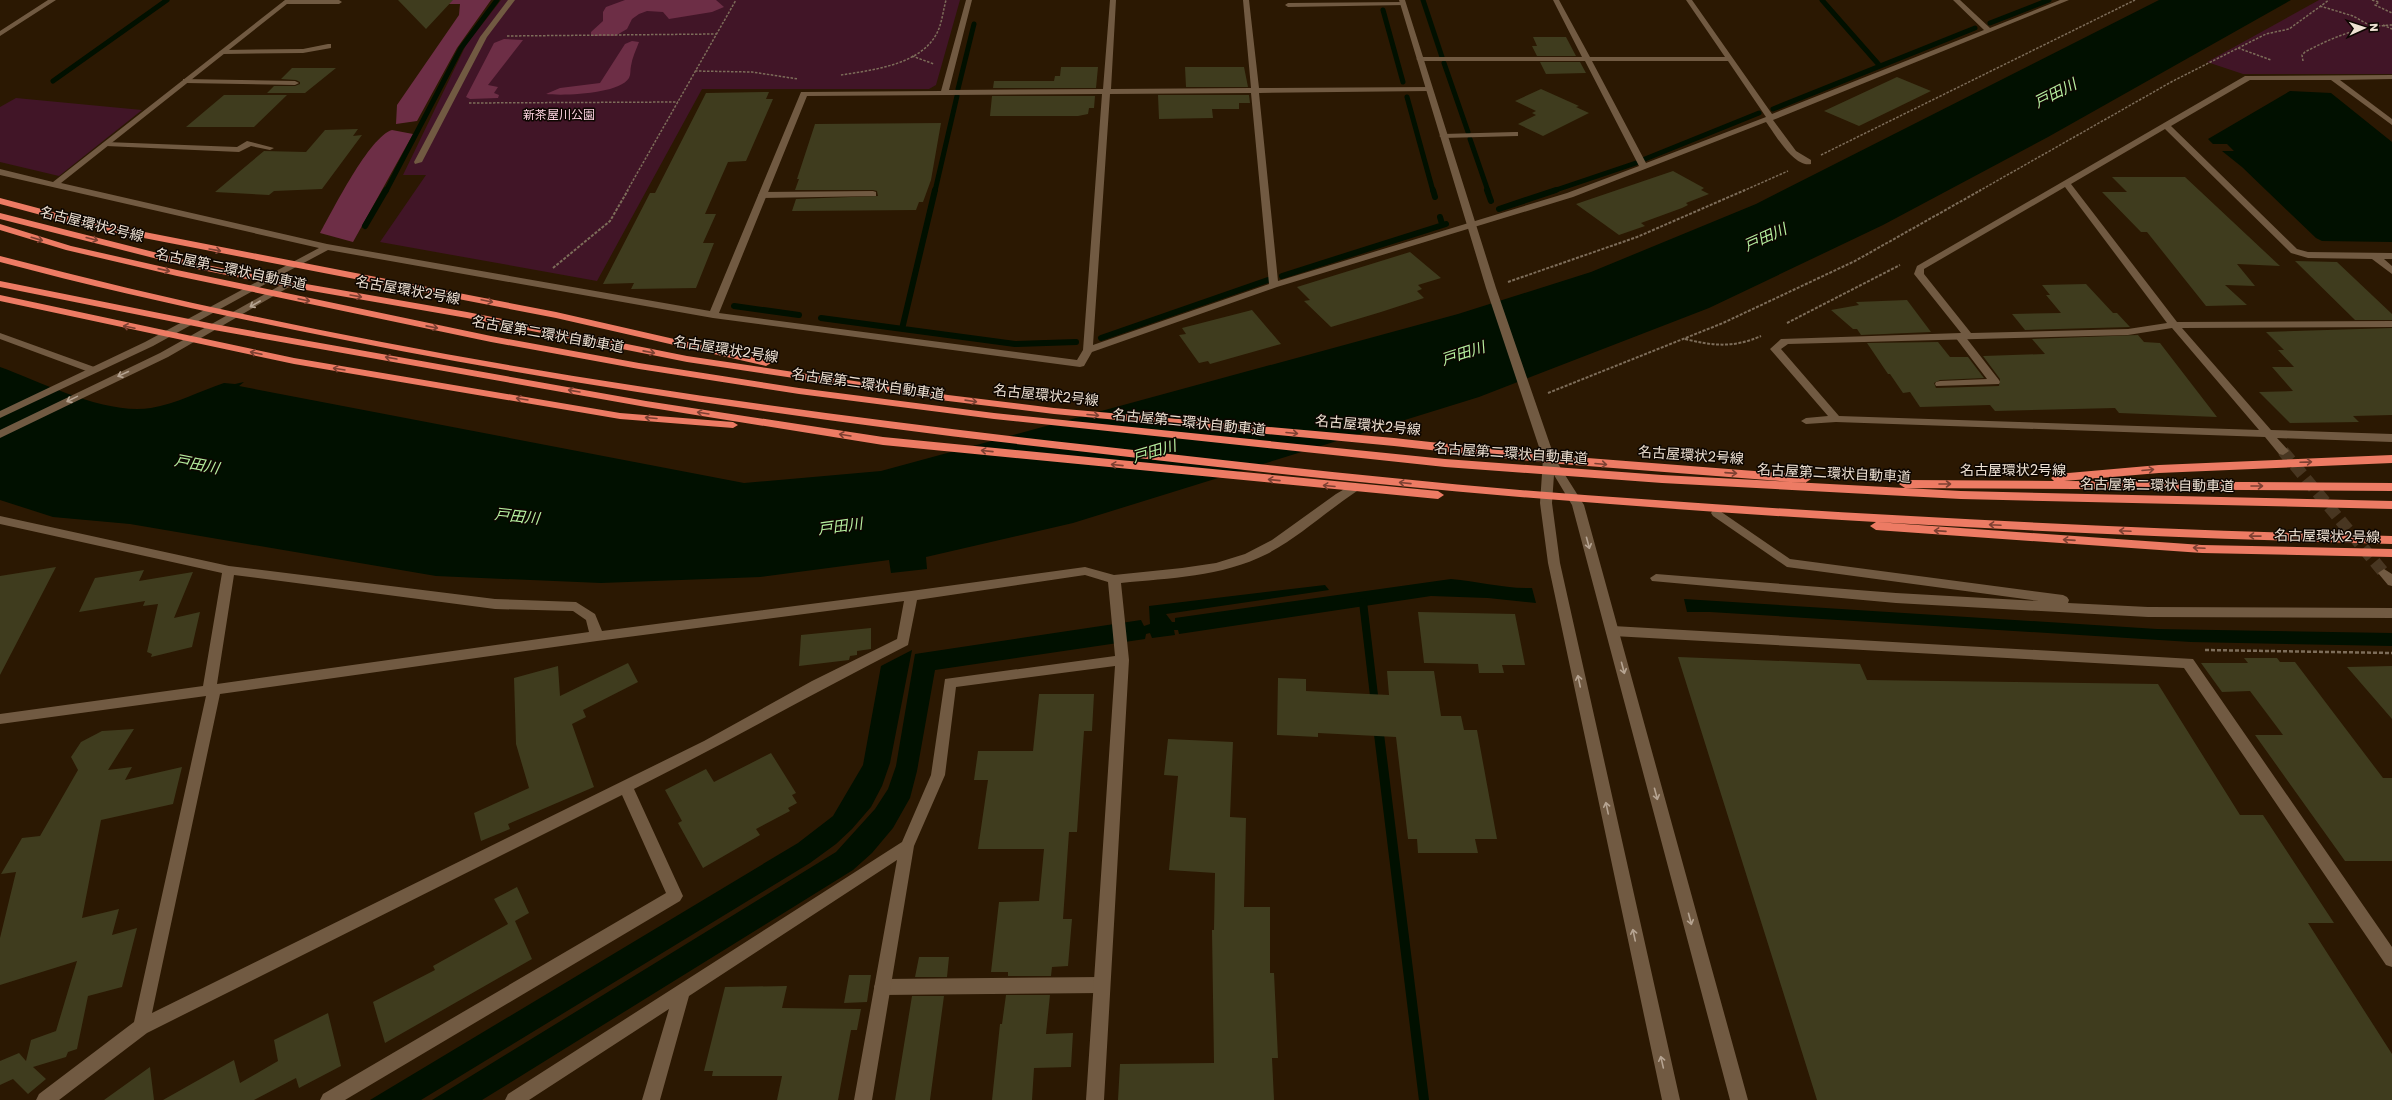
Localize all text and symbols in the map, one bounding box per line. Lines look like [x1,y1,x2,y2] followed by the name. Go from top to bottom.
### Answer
[2344,8,2384,48] north arrow
[2366,23,2382,32] text: N
[2030,73,2082,113] water label: 戸田川
[523,106,595,123] park label: 新茶屋川公園
[38,201,146,247] street label: 名古屋環状2号線
[1740,217,1792,256] water label: 戸田川
[31,236,44,243] one-way arrow
[85,236,98,244] one-way arrow
[154,243,308,295] street label: 名古屋第二環状自動車道
[209,246,222,254] one-way arrow
[157,266,170,274] one-way arrow
[354,271,462,309] street label: 名古屋環状2号線
[349,292,362,300] one-way arrow
[297,297,310,305] one-way arrow
[480,298,493,306] one-way arrow
[249,300,261,308] one-way arrow
[470,311,626,357] street label: 名古屋第二環状自動車道
[122,323,135,331] one-way arrow
[425,323,438,331] one-way arrow
[672,331,780,367] street label: 名古屋環状2号線
[1438,335,1490,370] water label: 戸田川
[642,348,655,356] one-way arrow
[250,349,263,357] one-way arrow
[385,354,398,362] one-way arrow
[790,363,946,405] street label: 名古屋第二環状自動車道
[333,364,346,372] one-way arrow
[117,371,129,378] one-way arrow
[992,380,1100,410] street label: 名古屋環状2号線
[568,386,581,394] one-way arrow
[516,395,529,403] one-way arrow
[67,396,79,403] one-way arrow
[964,397,977,405] one-way arrow
[1111,404,1267,440] street label: 名古屋第二環状自動車道
[696,409,709,417] one-way arrow
[1314,410,1422,440] street label: 名古屋環状2号線
[1086,411,1099,419] one-way arrow
[645,414,658,422] one-way arrow
[1285,429,1298,436] one-way arrow
[839,431,852,439] one-way arrow
[1129,434,1180,467] water label: 戸田川
[1433,438,1589,468] street label: 名古屋第二環状自動車道
[1637,441,1745,469] street label: 名古屋環状2号線
[981,448,994,455] one-way arrow
[173,449,223,479] water label: 戸田川
[2299,458,2312,466] one-way arrow
[1757,459,1911,487] street label: 名古屋第二環状自動車道
[1594,460,1607,467] one-way arrow
[1960,460,2066,480] street label: 名古屋環状2号線
[1111,461,1124,468] one-way arrow
[2141,466,2154,473] one-way arrow
[1724,470,1737,477] one-way arrow
[2080,474,2234,496] street label: 名古屋第二環状自動車道
[1268,477,1281,484] one-way arrow
[1399,479,1412,487] one-way arrow
[1938,480,1951,488] one-way arrow
[1323,482,1336,490] one-way arrow
[2250,482,2263,490] one-way arrow
[494,503,542,529] water label: 戸田川
[816,512,866,540] water label: 戸田川
[1989,521,2002,528] one-way arrow
[2274,525,2380,547] street label: 名古屋環状2号線
[1934,527,1947,534] one-way arrow
[2119,528,2132,535] one-way arrow
[2249,533,2262,540] one-way arrow
[1585,536,1592,549] one-way arrow
[2063,536,2076,543] one-way arrow
[2193,545,2206,552] one-way arrow
[1619,661,1627,674] one-way arrow
[1575,675,1583,688] one-way arrow
[1653,787,1660,800] one-way arrow
[1602,802,1610,815] one-way arrow
[1687,912,1694,925] one-way arrow
[1630,929,1638,942] one-way arrow
[1657,1056,1665,1069] one-way arrow

